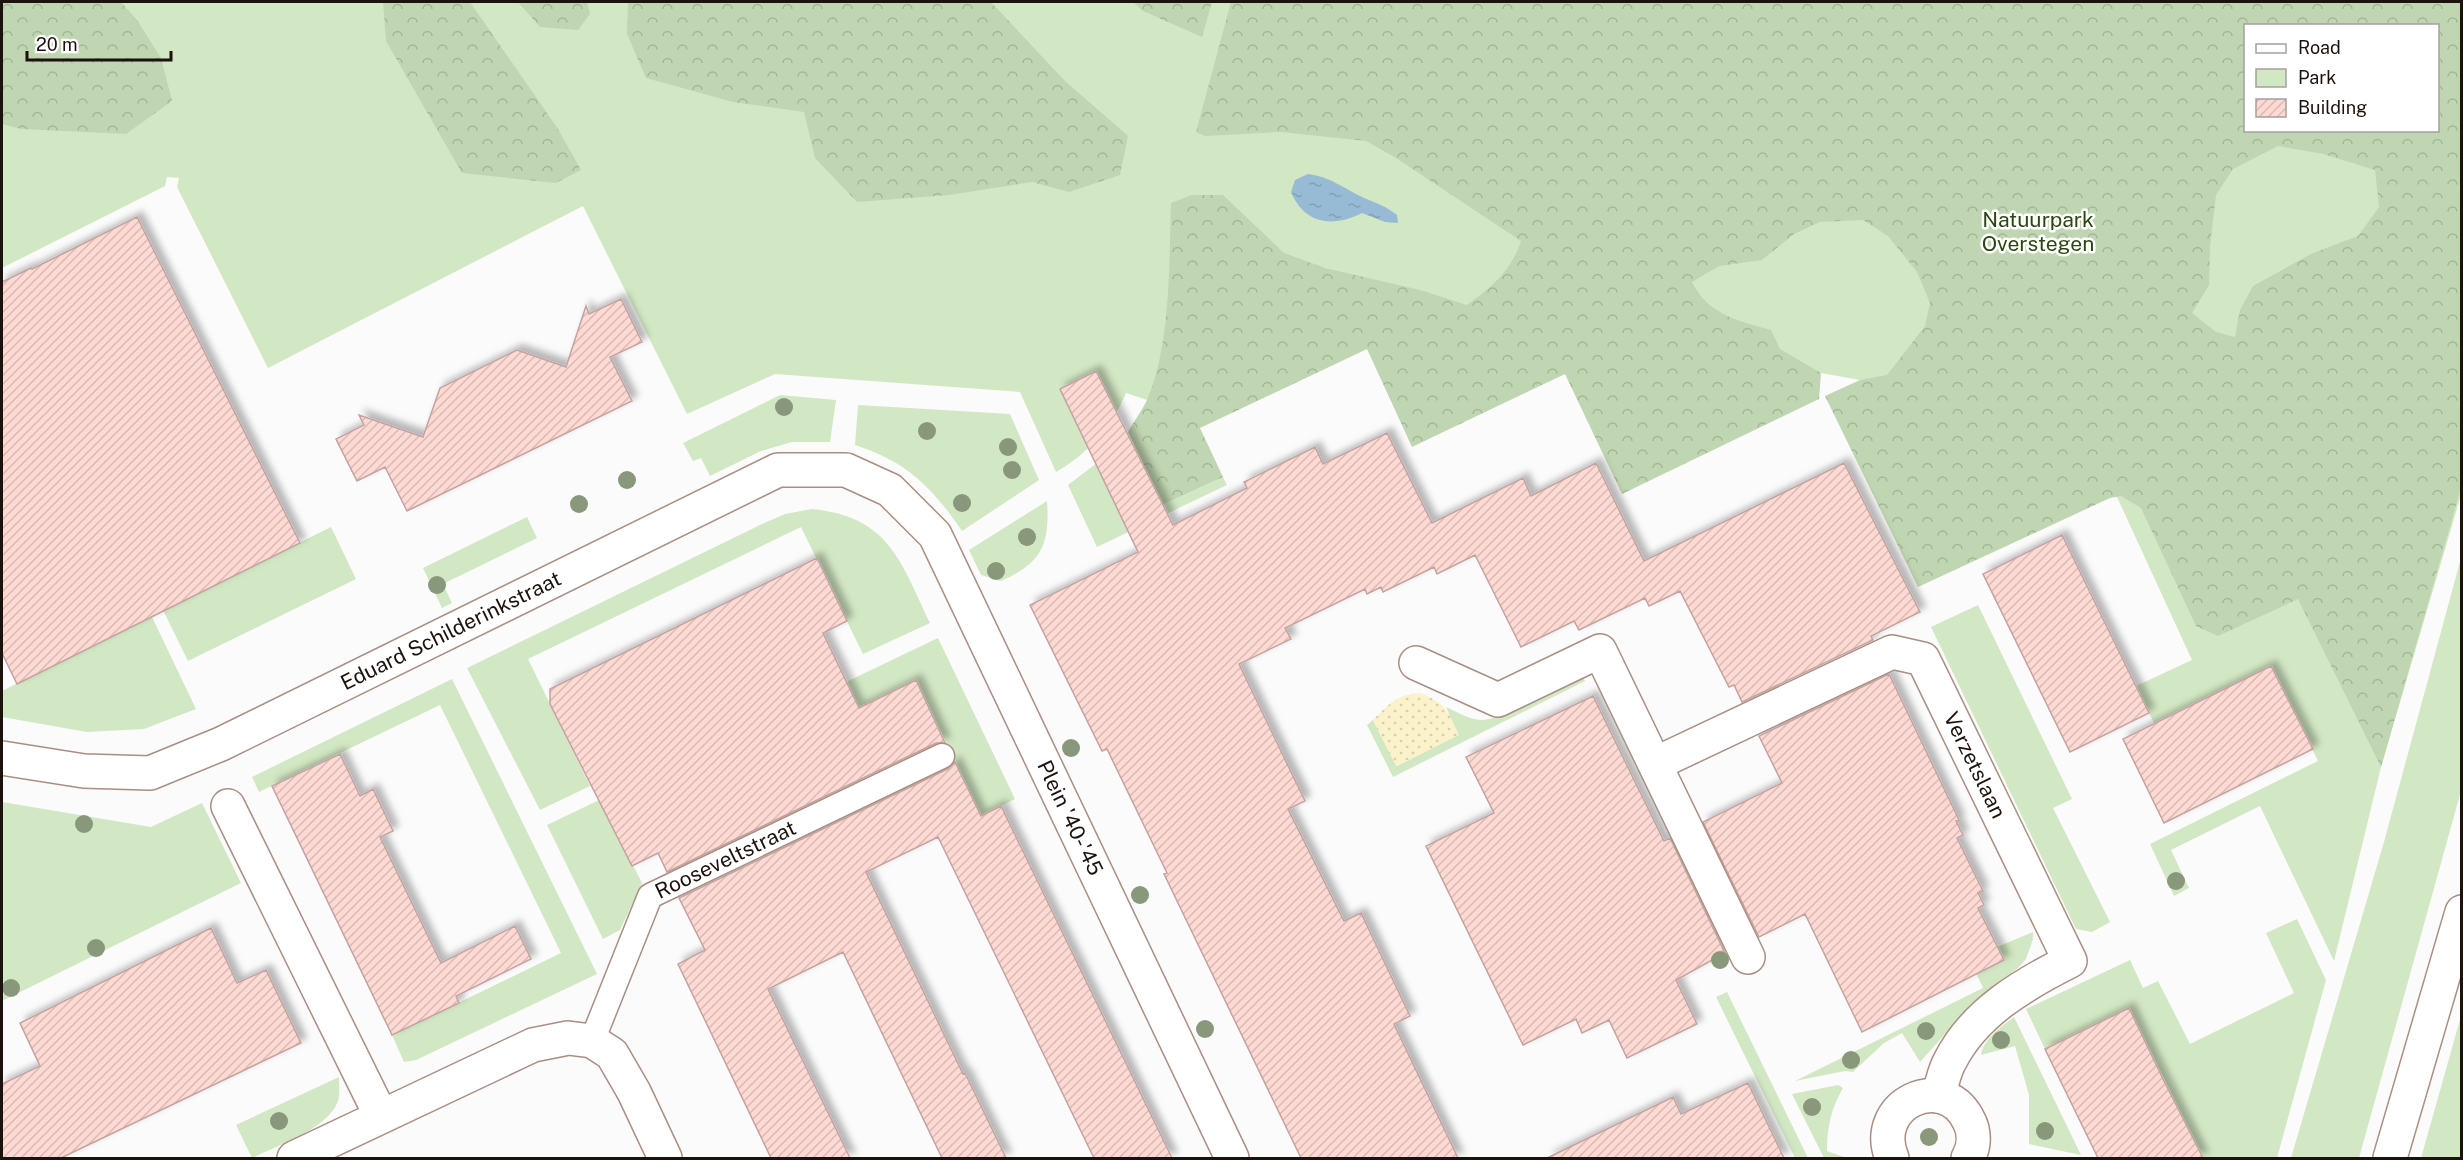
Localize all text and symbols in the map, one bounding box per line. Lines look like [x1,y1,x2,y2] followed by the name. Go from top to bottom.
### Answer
[27,24,171,62] scale bar
[2244,24,2439,132] legend
[36,34,78,55] text: 20 m
[2298,37,2341,58] text: Road
[2298,67,2336,88] text: Park
[2298,97,2367,118] text: Building
[1982,207,2094,256] park label: Natuurpark Overstegen
[336,566,565,695] street label: Eduard Schilderinkstraat
[1939,708,2012,822] street label: Verzetslaan
[1032,756,1108,879] street label: Plein '40-'45
[651,815,800,904] street label: Rooseveltstraat

